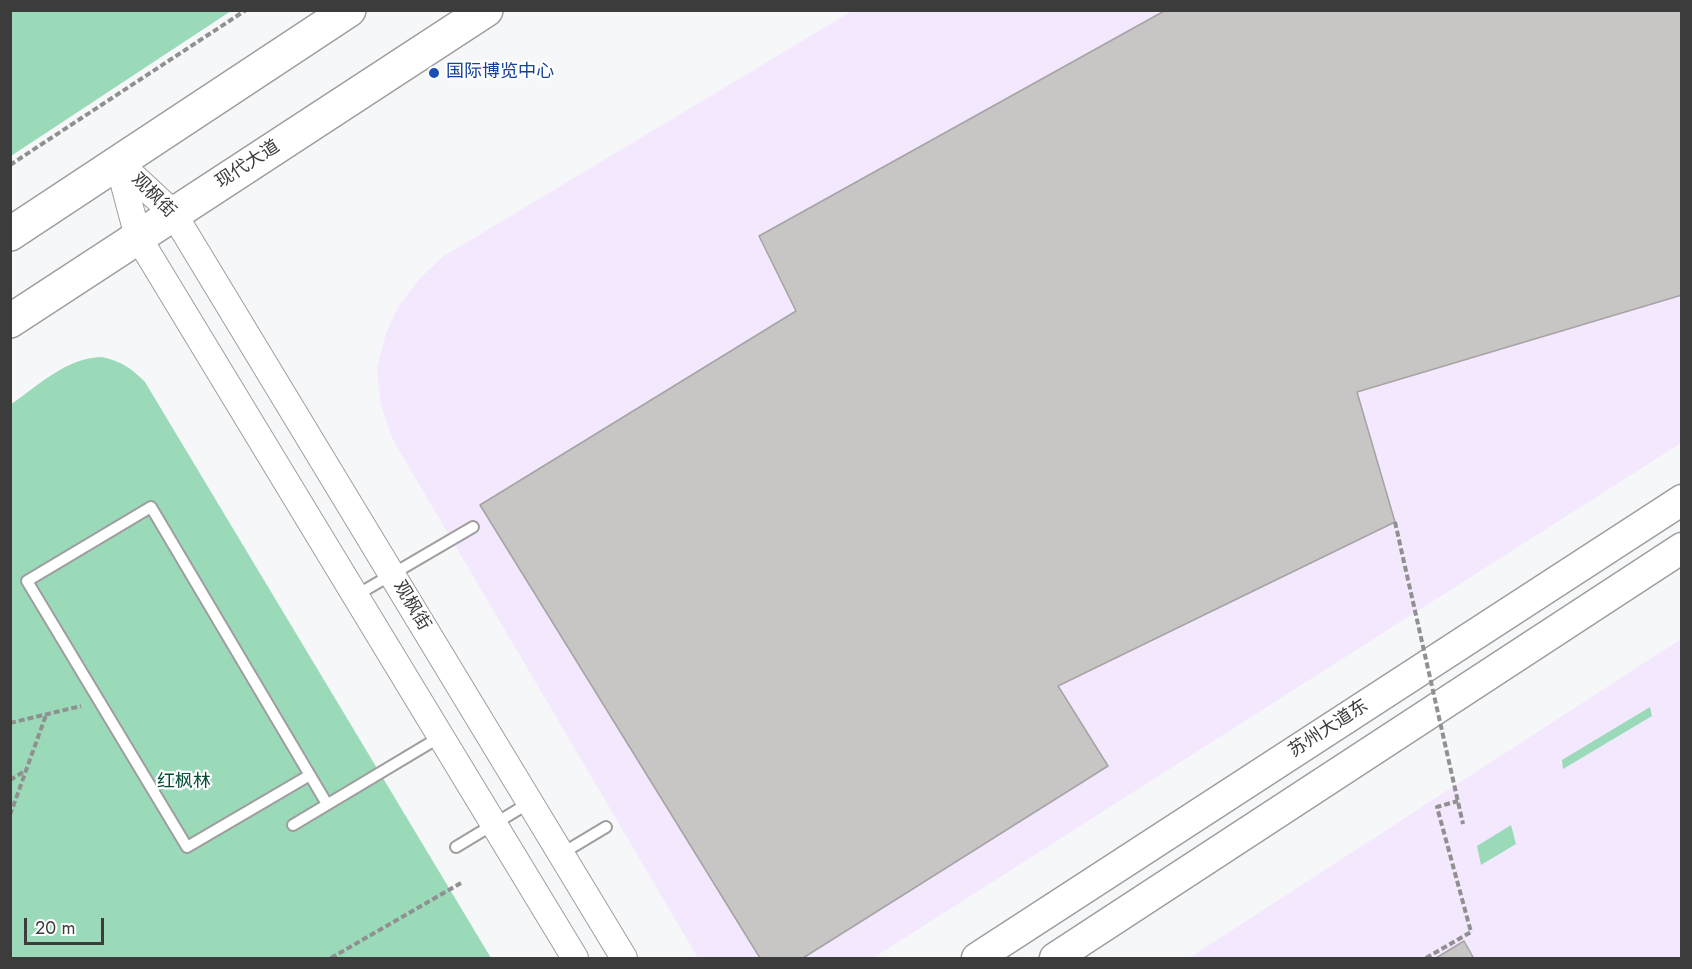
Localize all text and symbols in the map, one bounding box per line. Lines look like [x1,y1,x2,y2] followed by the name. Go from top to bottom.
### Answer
[446,62,554,84] place label: 国际博览中心
[427,66,441,80] marker: 国际博览中心
[212,136,284,194] street label: 现代大道
[126,169,180,223] street label: 观枫街
[388,577,434,635] street label: 观枫街
[1285,695,1373,763] street label: 苏州大道东
[157,772,211,794] park label: 红枫林
[27,906,106,944] scale bar
[35,915,75,941] text: 20 m

